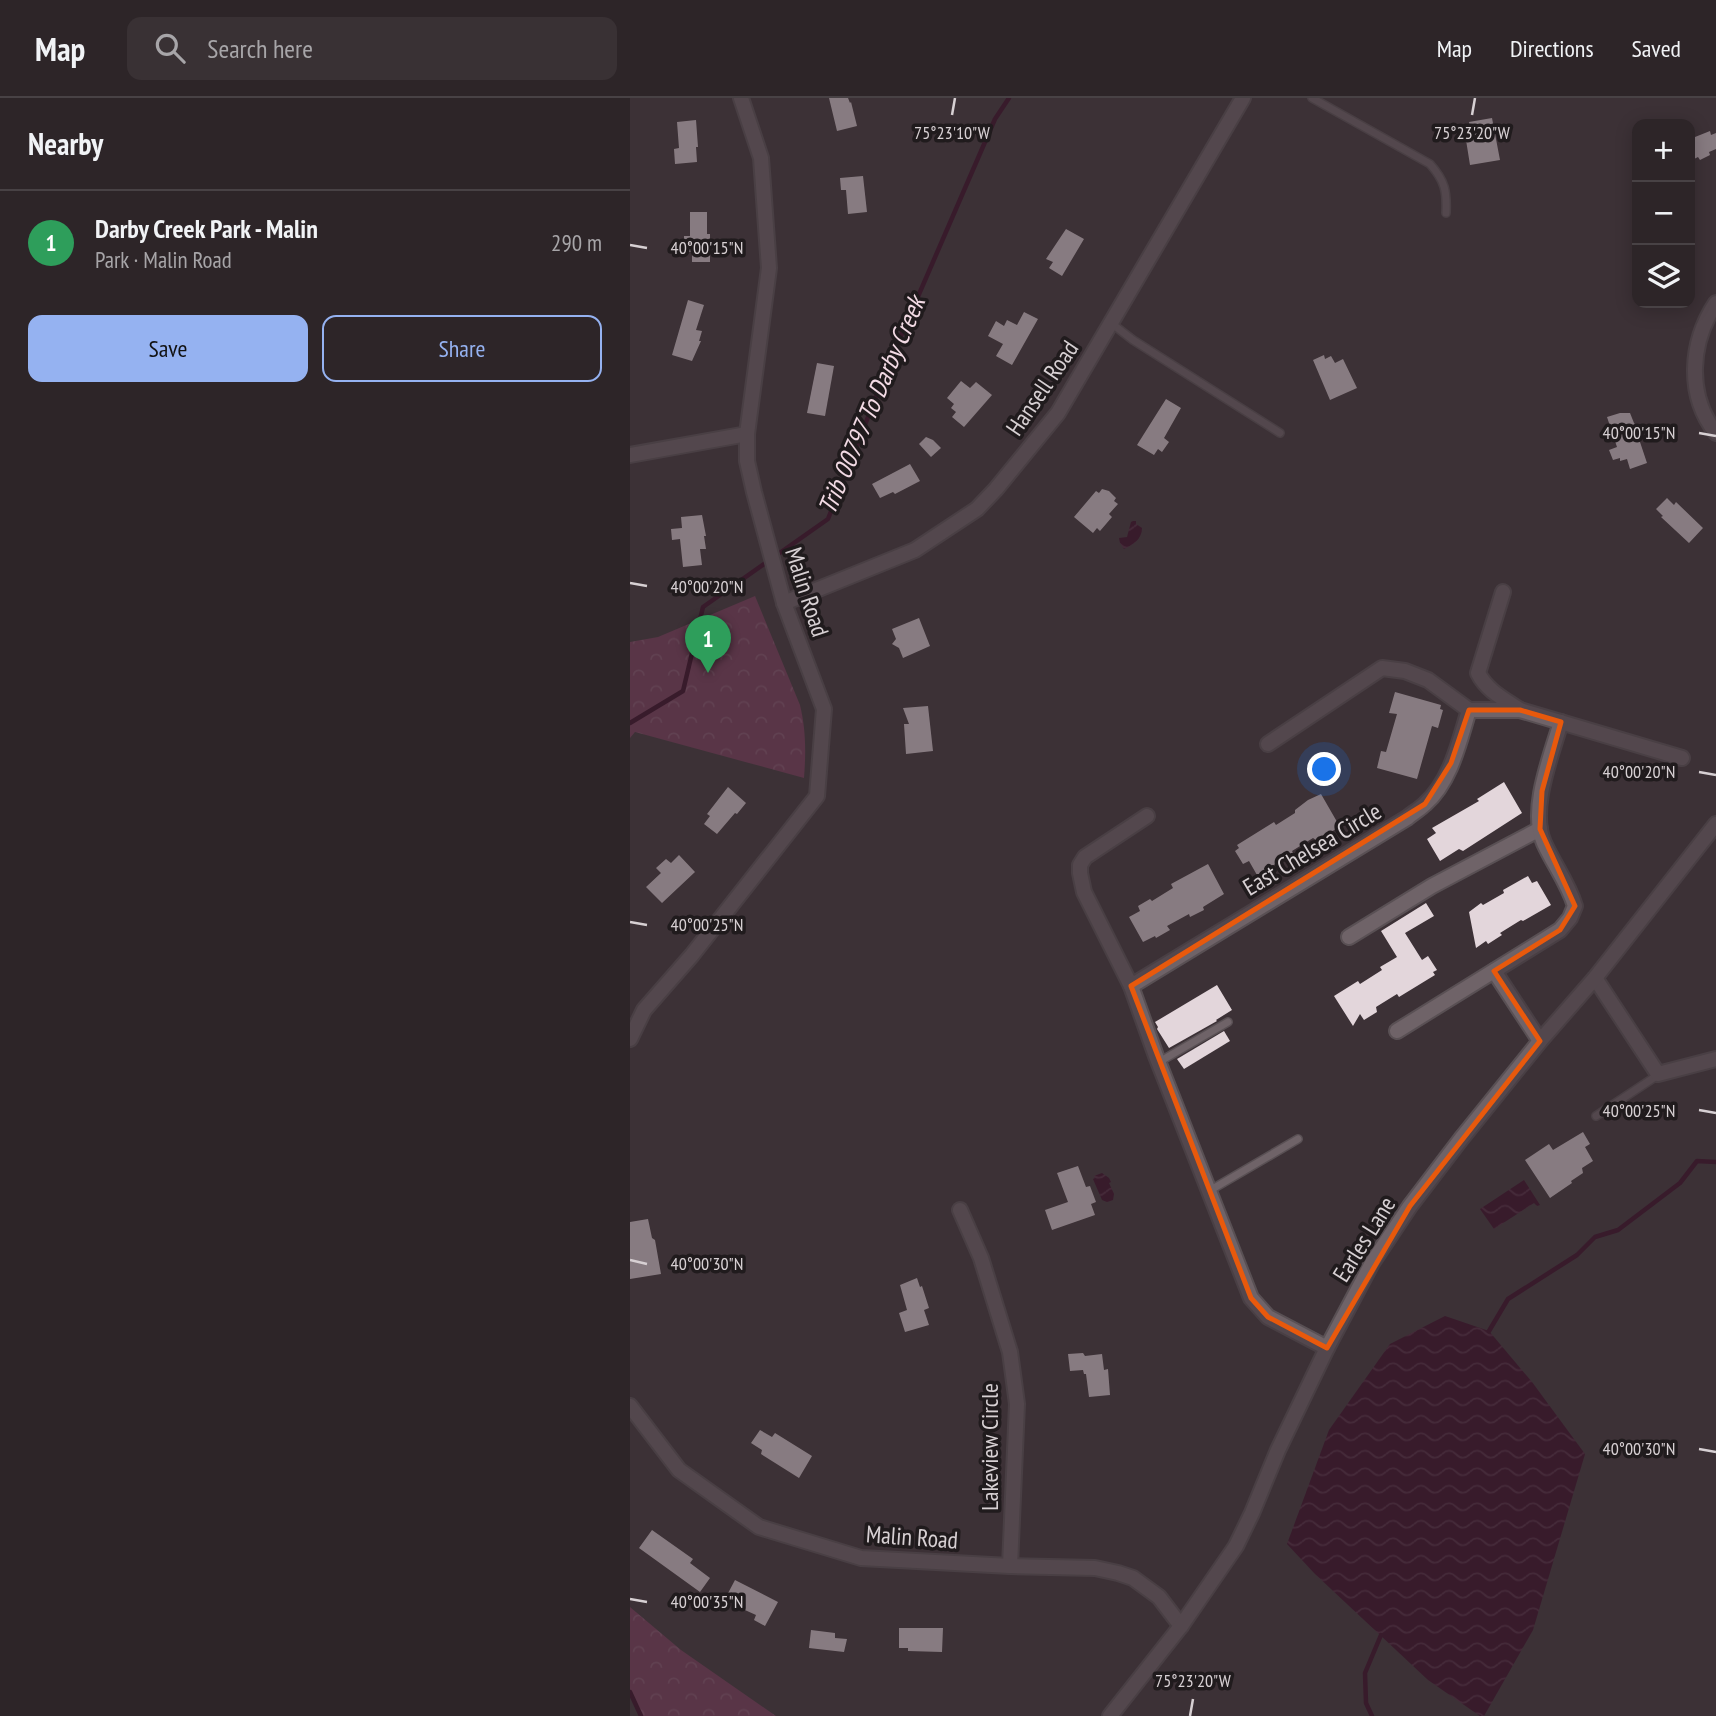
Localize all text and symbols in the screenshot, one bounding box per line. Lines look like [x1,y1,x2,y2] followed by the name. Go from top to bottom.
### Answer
[127,17,617,80] search box
[35,27,85,70] text: Map
[151,29,189,67] icon: search
[207,32,313,65] text: Search here
[1437,33,1472,64] text: Map
[1510,33,1594,64] text: Directions
[1632,33,1681,64] text: Saved
[1632,119,1695,308] map controls
[1632,119,1695,182] button: +
[914,121,990,144] text: 75°23'10"W
[1434,121,1510,144] text: 75°23'20"W
[28,124,103,163] text: Nearby
[1632,182,1695,245] button: −
[95,212,318,245] text: Darby Creek Park - Malin
[46,228,57,257] text: 1
[551,228,602,257] text: 290 m
[671,236,743,259] text: 40°00'15"N
[95,245,232,274] text: Park · Malin Road
[1632,245,1695,308] button: layers
[810,288,933,519] water label: Trib 00797 To Darby Creek
[28,315,308,382] button: Save
[322,315,602,382] button: Share
[999,334,1085,442] street label: Hansell Road
[1603,421,1675,444] text: 40°00'15"N
[778,543,836,641] street label: Malin Road
[671,575,743,598] text: 40°00'20"N
[685,615,731,673] pin: 1
[1307,752,1341,786] your location
[1603,760,1675,783] text: 40°00'20"N
[1237,795,1387,903] street label: East Chelsea Circle
[671,913,743,936] text: 40°00'25"N
[1603,1099,1675,1122] text: 40°00'25"N
[1326,1191,1402,1287] street label: Earles Lane
[671,1252,743,1275] text: 40°00'30"N
[974,1383,1005,1511] street label: Lakeview Circle
[1603,1437,1675,1460] text: 40°00'30"N
[865,1518,959,1556] street label: Malin Road
[671,1590,743,1613] text: 40°00'35"N
[1155,1669,1231,1692] text: 75°23'20"W

